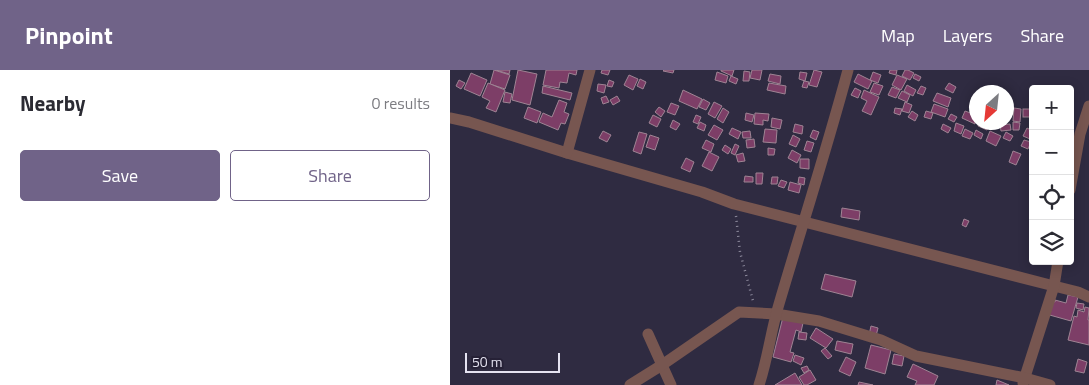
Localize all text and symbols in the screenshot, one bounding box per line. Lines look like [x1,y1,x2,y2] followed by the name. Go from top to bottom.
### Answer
[25,17,113,53] text: Pinpoint
[881,22,915,49] text: Map
[943,22,992,49] text: Layers
[1020,22,1064,49] text: Share
[969,85,1014,130] north arrow
[1029,85,1074,265] map controls
[1029,85,1074,130] button: +
[20,87,85,119] text: Nearby
[371,91,430,115] text: 0 results
[1029,130,1074,175] button: −
[20,150,220,201] button: Save
[230,150,430,201] button: Share
[1029,175,1074,220] button: locate
[1029,220,1074,265] button: layers
[465,350,560,373] scale bar
[472,351,502,372] text: 50 m

